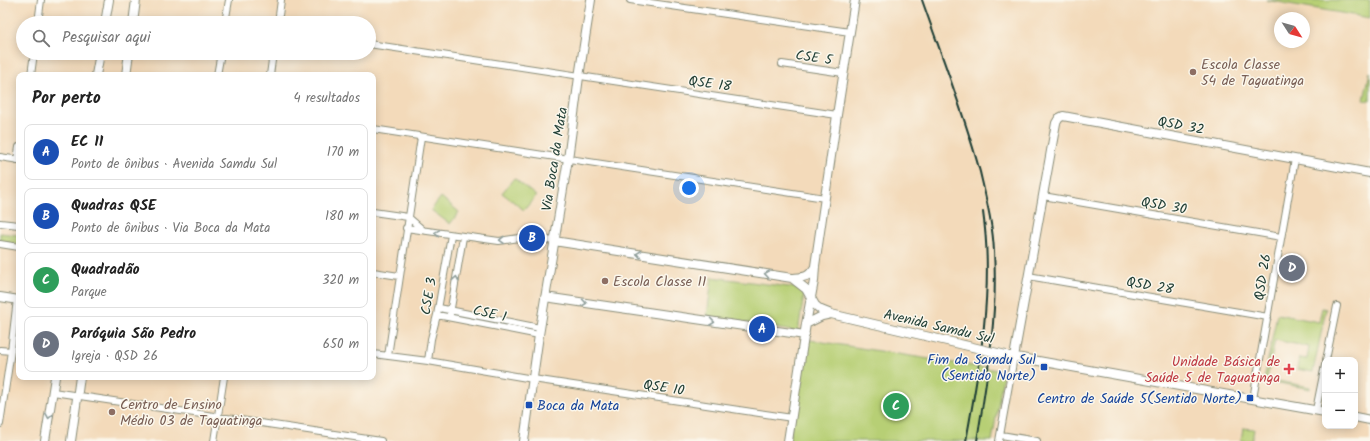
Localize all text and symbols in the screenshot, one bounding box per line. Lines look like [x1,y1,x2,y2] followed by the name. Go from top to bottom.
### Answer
[1274,12,1310,48] north arrow
[16,16,376,60] search box
[62,26,151,50] text: Pesquisar aqui
[30,27,52,49] icon: search
[794,45,835,72] street label: CSE 5
[1201,54,1304,92] place label: Escola Classe 54 de Taguatinga
[1188,67,1198,77] marker: Escola Classe 54 de Taguatinga
[687,70,733,98] street label: QSE 18
[32,85,101,112] text: Por perto
[293,88,360,109] text: 4 resultados
[536,105,574,213] street label: Via Boca da Mata
[1156,111,1206,141] street label: QSD 32
[71,130,103,154] text: EC 11
[42,142,50,163] text: A
[327,142,359,163] text: 170 m
[71,154,277,175] text: Ponto de ônibus · Avenida Samdu Sul
[679,178,699,198] your location
[1139,191,1188,221] street label: QSD 30
[71,194,156,218] text: Quadras QSE
[42,206,50,227] text: B
[325,206,359,227] text: 180 m
[71,218,270,239] text: Ponto de ônibus · Via Boca da Mata
[519,223,545,253] pin: B
[434,229,440,238] one-way arrow
[499,236,505,245] one-way arrow
[635,250,642,259] one-way arrow
[1248,252,1278,302] street label: QSD 26
[1279,253,1305,283] pin: D
[71,258,140,282] text: Quadradão
[42,270,50,291] text: C
[322,270,359,291] text: 320 m
[764,270,770,279] one-way arrow
[613,271,706,293] place label: Escola Classe 11
[1124,271,1176,301] street label: QSD 28
[415,276,443,317] street label: CSE 3
[451,276,460,282] one-way arrow
[600,276,610,286] marker: Escola Classe 11
[71,282,107,303] text: Parque
[581,298,587,307] one-way arrow
[471,300,509,328] street label: CSE 1
[881,304,997,351] street label: Avenida Samdu Sul
[749,314,775,344] pin: A
[709,317,716,326] one-way arrow
[71,322,196,346] text: Paróquia São Pedro
[42,334,50,355] text: D
[323,334,359,355] text: 650 m
[71,346,158,367] text: Igreja · QSD 26
[927,349,1037,387] place label: Fim da Samdu Sul (Sentido Norte)
[1145,351,1281,389] place label: Unidade Básica de Saúde 5 de Taguatinga
[1322,357,1358,429] map controls
[1322,357,1358,393] button: +
[1039,362,1049,372] marker: Fim da Samdu Sul (Sentido Norte)
[1283,363,1295,375] marker: Unidade Básica de Saúde 5 de Taguatinga
[642,374,686,402] street label: QSE 10
[1037,388,1242,410] place label: Centro de Saúde 5(Sentido Norte)
[883,391,909,421] pin: C
[1245,393,1255,403] marker: Centro de Saúde 5(Sentido Norte)
[1322,393,1358,429] button: −
[120,394,262,432] place label: Centro de Ensino Médio 03 de Taguatinga
[537,395,619,417] place label: Boca da Mata
[524,400,534,410] marker: Boca da Mata
[107,407,117,417] marker: Centro de Ensino Médio 03 de Taguatinga
[45,413,54,419] one-way arrow

